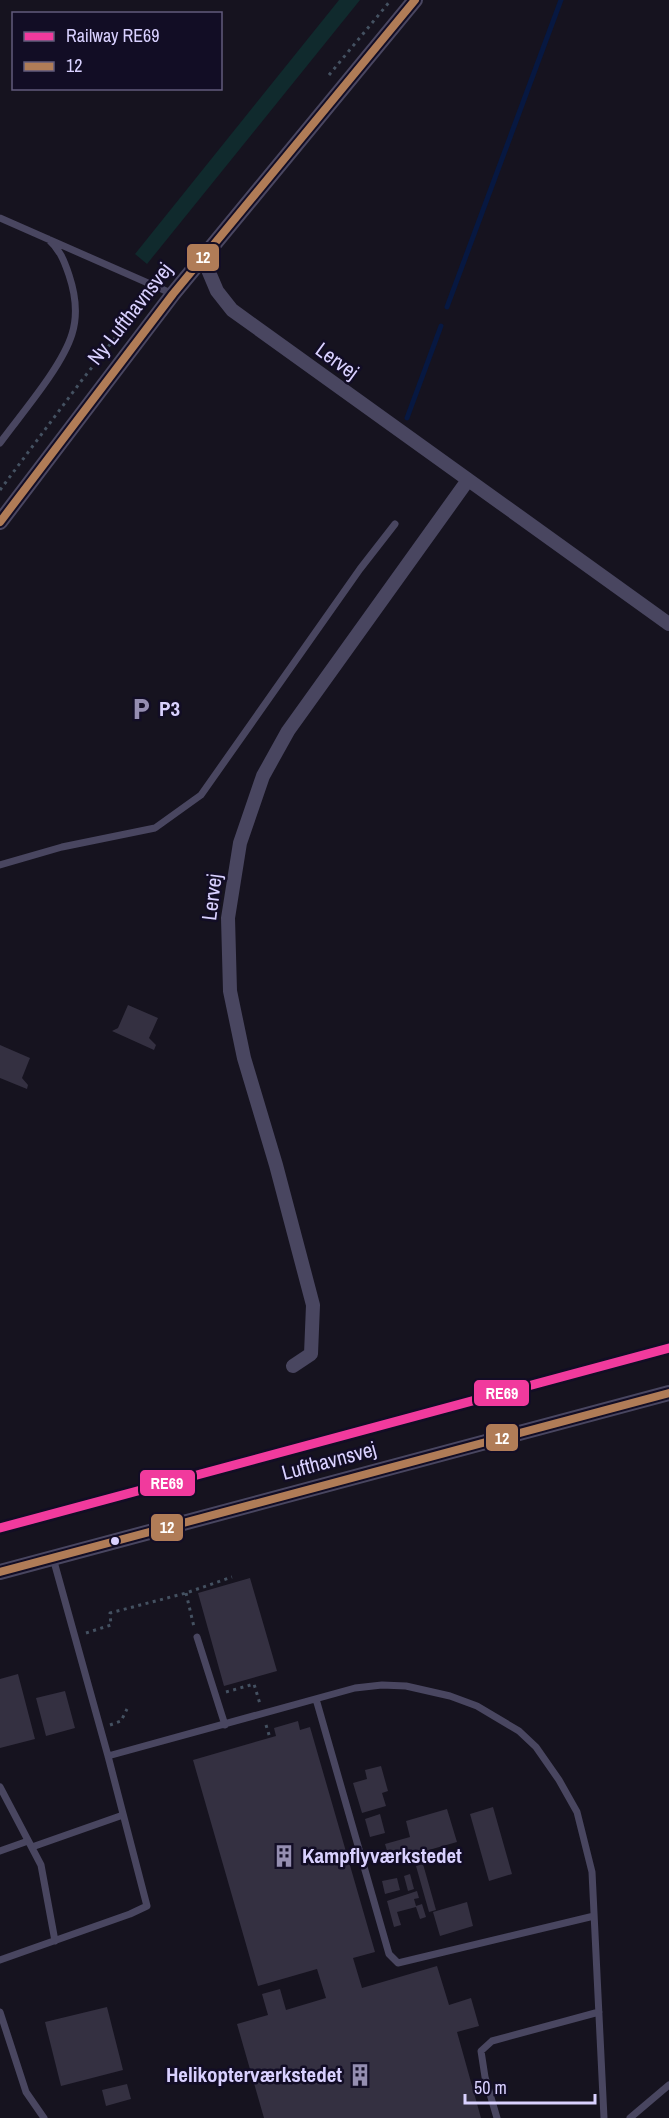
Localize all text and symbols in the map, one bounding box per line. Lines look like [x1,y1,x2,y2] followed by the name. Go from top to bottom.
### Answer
[12,12,222,90] legend
[66,23,160,48] text: Railway RE69
[66,53,82,78] text: 12
[186,243,220,272] line badge: 12
[196,246,210,268] text: 12
[80,256,179,371] street label: Ny Lufthavnsvej
[310,335,365,386] street label: Lervej
[159,694,180,723] place label: P3
[128,696,154,722] parking icon: P3
[194,872,229,922] street label: Lervej
[473,1379,530,1407] line badge: RE69
[486,1382,518,1404] text: RE69
[485,1423,519,1452] line badge: 12
[495,1427,509,1449] text: 12
[278,1434,379,1487] street label: Lufthavnsvej
[139,1469,196,1497] line badge: RE69
[151,1472,183,1494] text: RE69
[150,1513,184,1542] line badge: 12
[160,1516,174,1538] text: 12
[109,1535,121,1547] unlabelled marker
[302,1841,462,1870] place label: Kampflyværkstedet
[271,1843,297,1869] building icon: Kampflyværkstedet
[166,2060,342,2089] place label: Helikopterværkstedet
[347,2062,373,2088] building icon: Helikopterværkstedet
[465,2067,596,2105] scale bar
[474,2075,507,2100] text: 50 m

